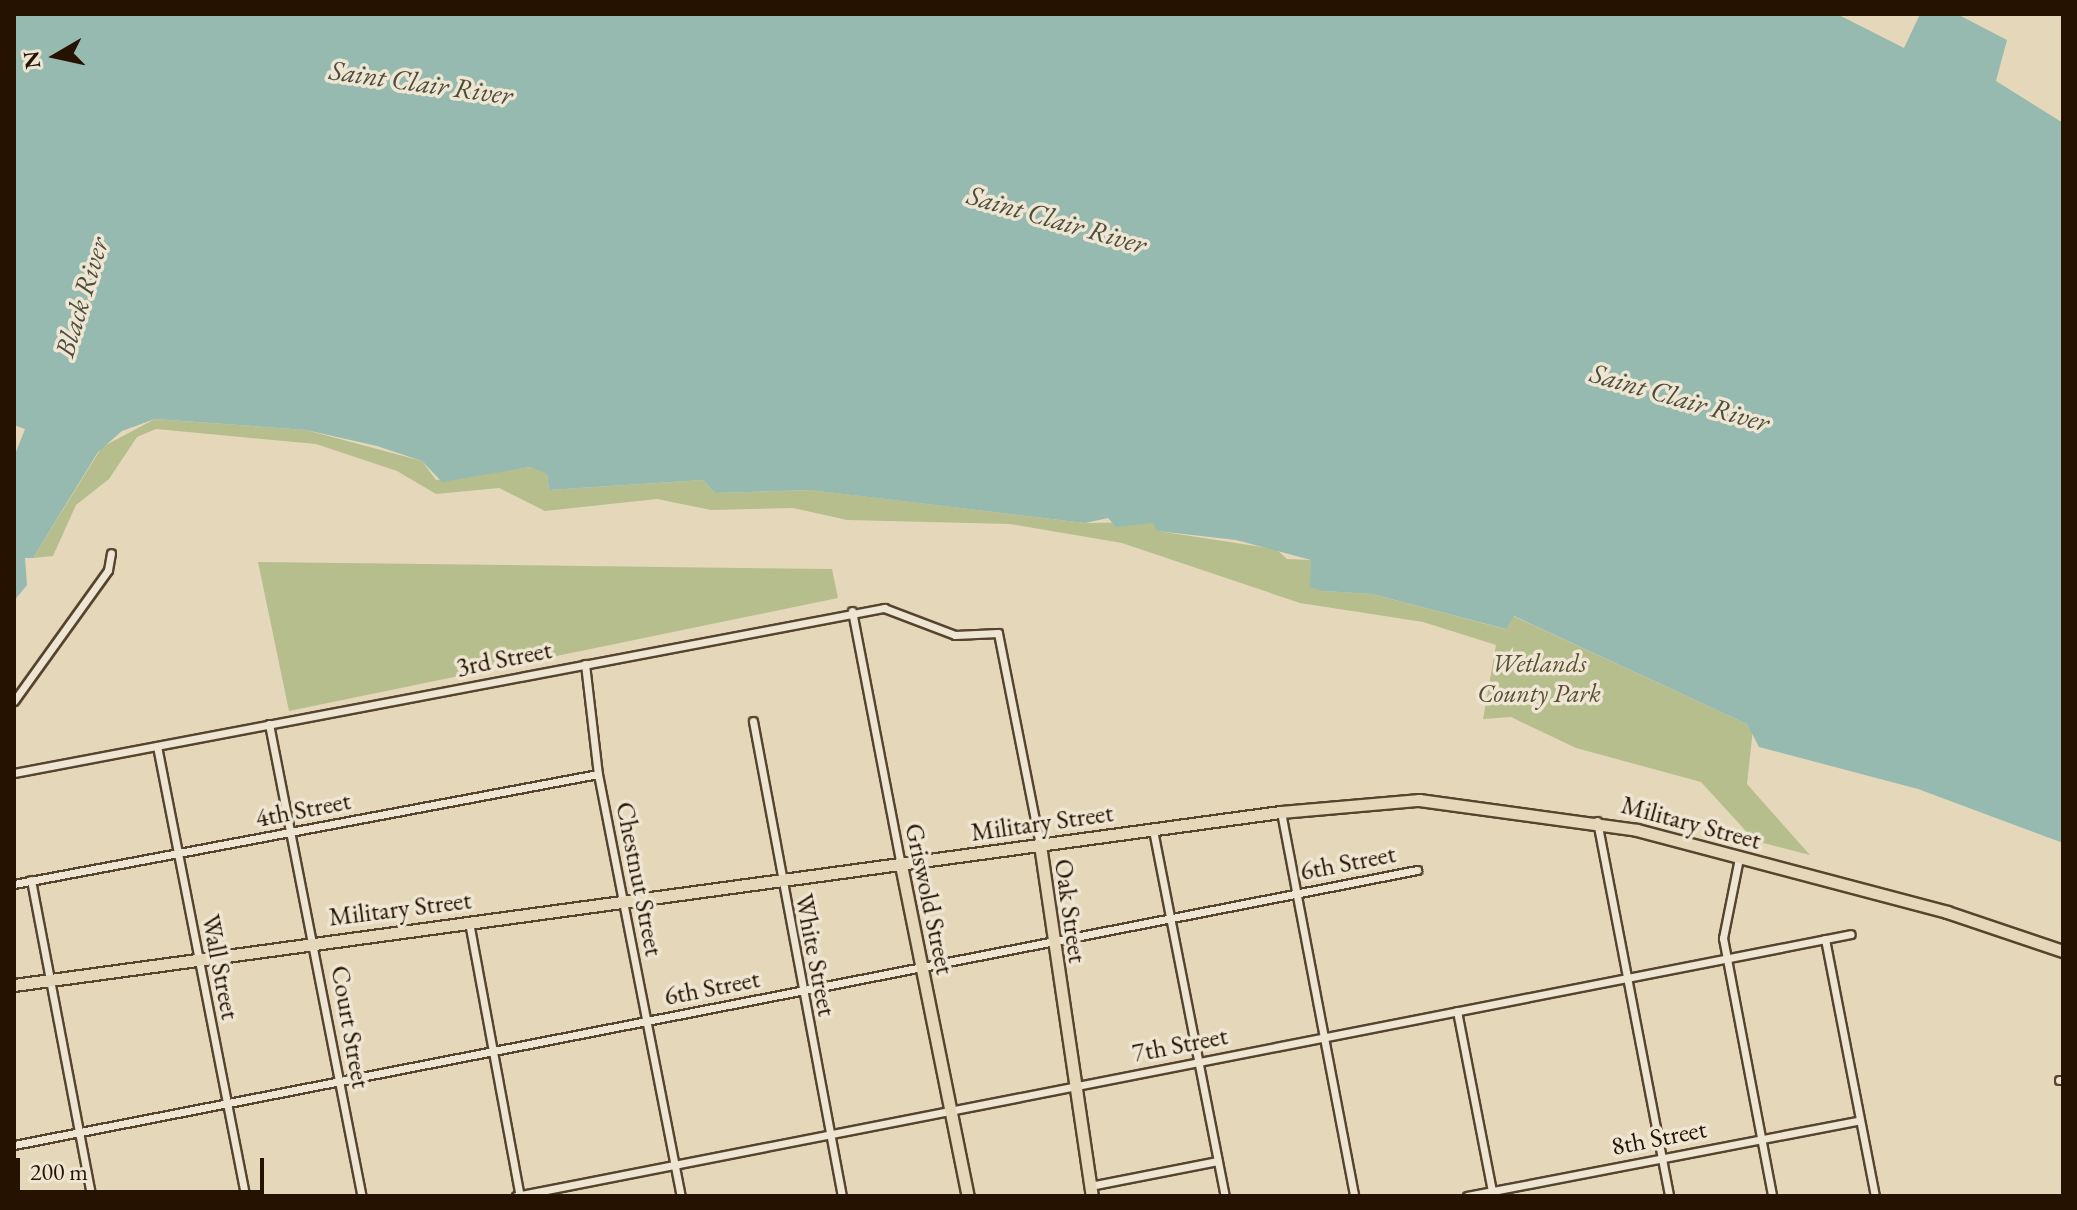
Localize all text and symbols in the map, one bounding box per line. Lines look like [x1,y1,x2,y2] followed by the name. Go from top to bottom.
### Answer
[16,16,96,96] north arrow
[16,49,48,71] text: N
[327,53,515,111] water label: Saint Clair River
[964,177,1150,261] water label: Saint Clair River
[47,233,115,361] water label: Black River
[1587,355,1773,439] water label: Saint Clair River
[454,634,554,684] street label: 3rd Street
[1477,648,1601,710] park label: Wetlands County Park
[253,785,353,835] street label: 4th Street
[1618,789,1764,857] street label: Military Street
[969,798,1115,848] street label: Military Street
[609,799,669,959] street label: Chestnut Street
[898,821,960,977] street label: Griswold Street
[1298,838,1398,888] street label: 6th Street
[1047,857,1093,965] street label: Oak Street
[327,885,473,933] street label: Military Street
[788,891,842,1019] street label: White Street
[195,912,245,1022] street label: Wall Street
[324,963,376,1091] street label: Court Street
[662,963,762,1013] street label: 6th Street
[1130,1020,1230,1070] street label: 7th Street
[1609,1113,1709,1163] street label: 8th Street
[20,1142,268,1192] scale bar
[30,1156,88,1187] text: 200 m

